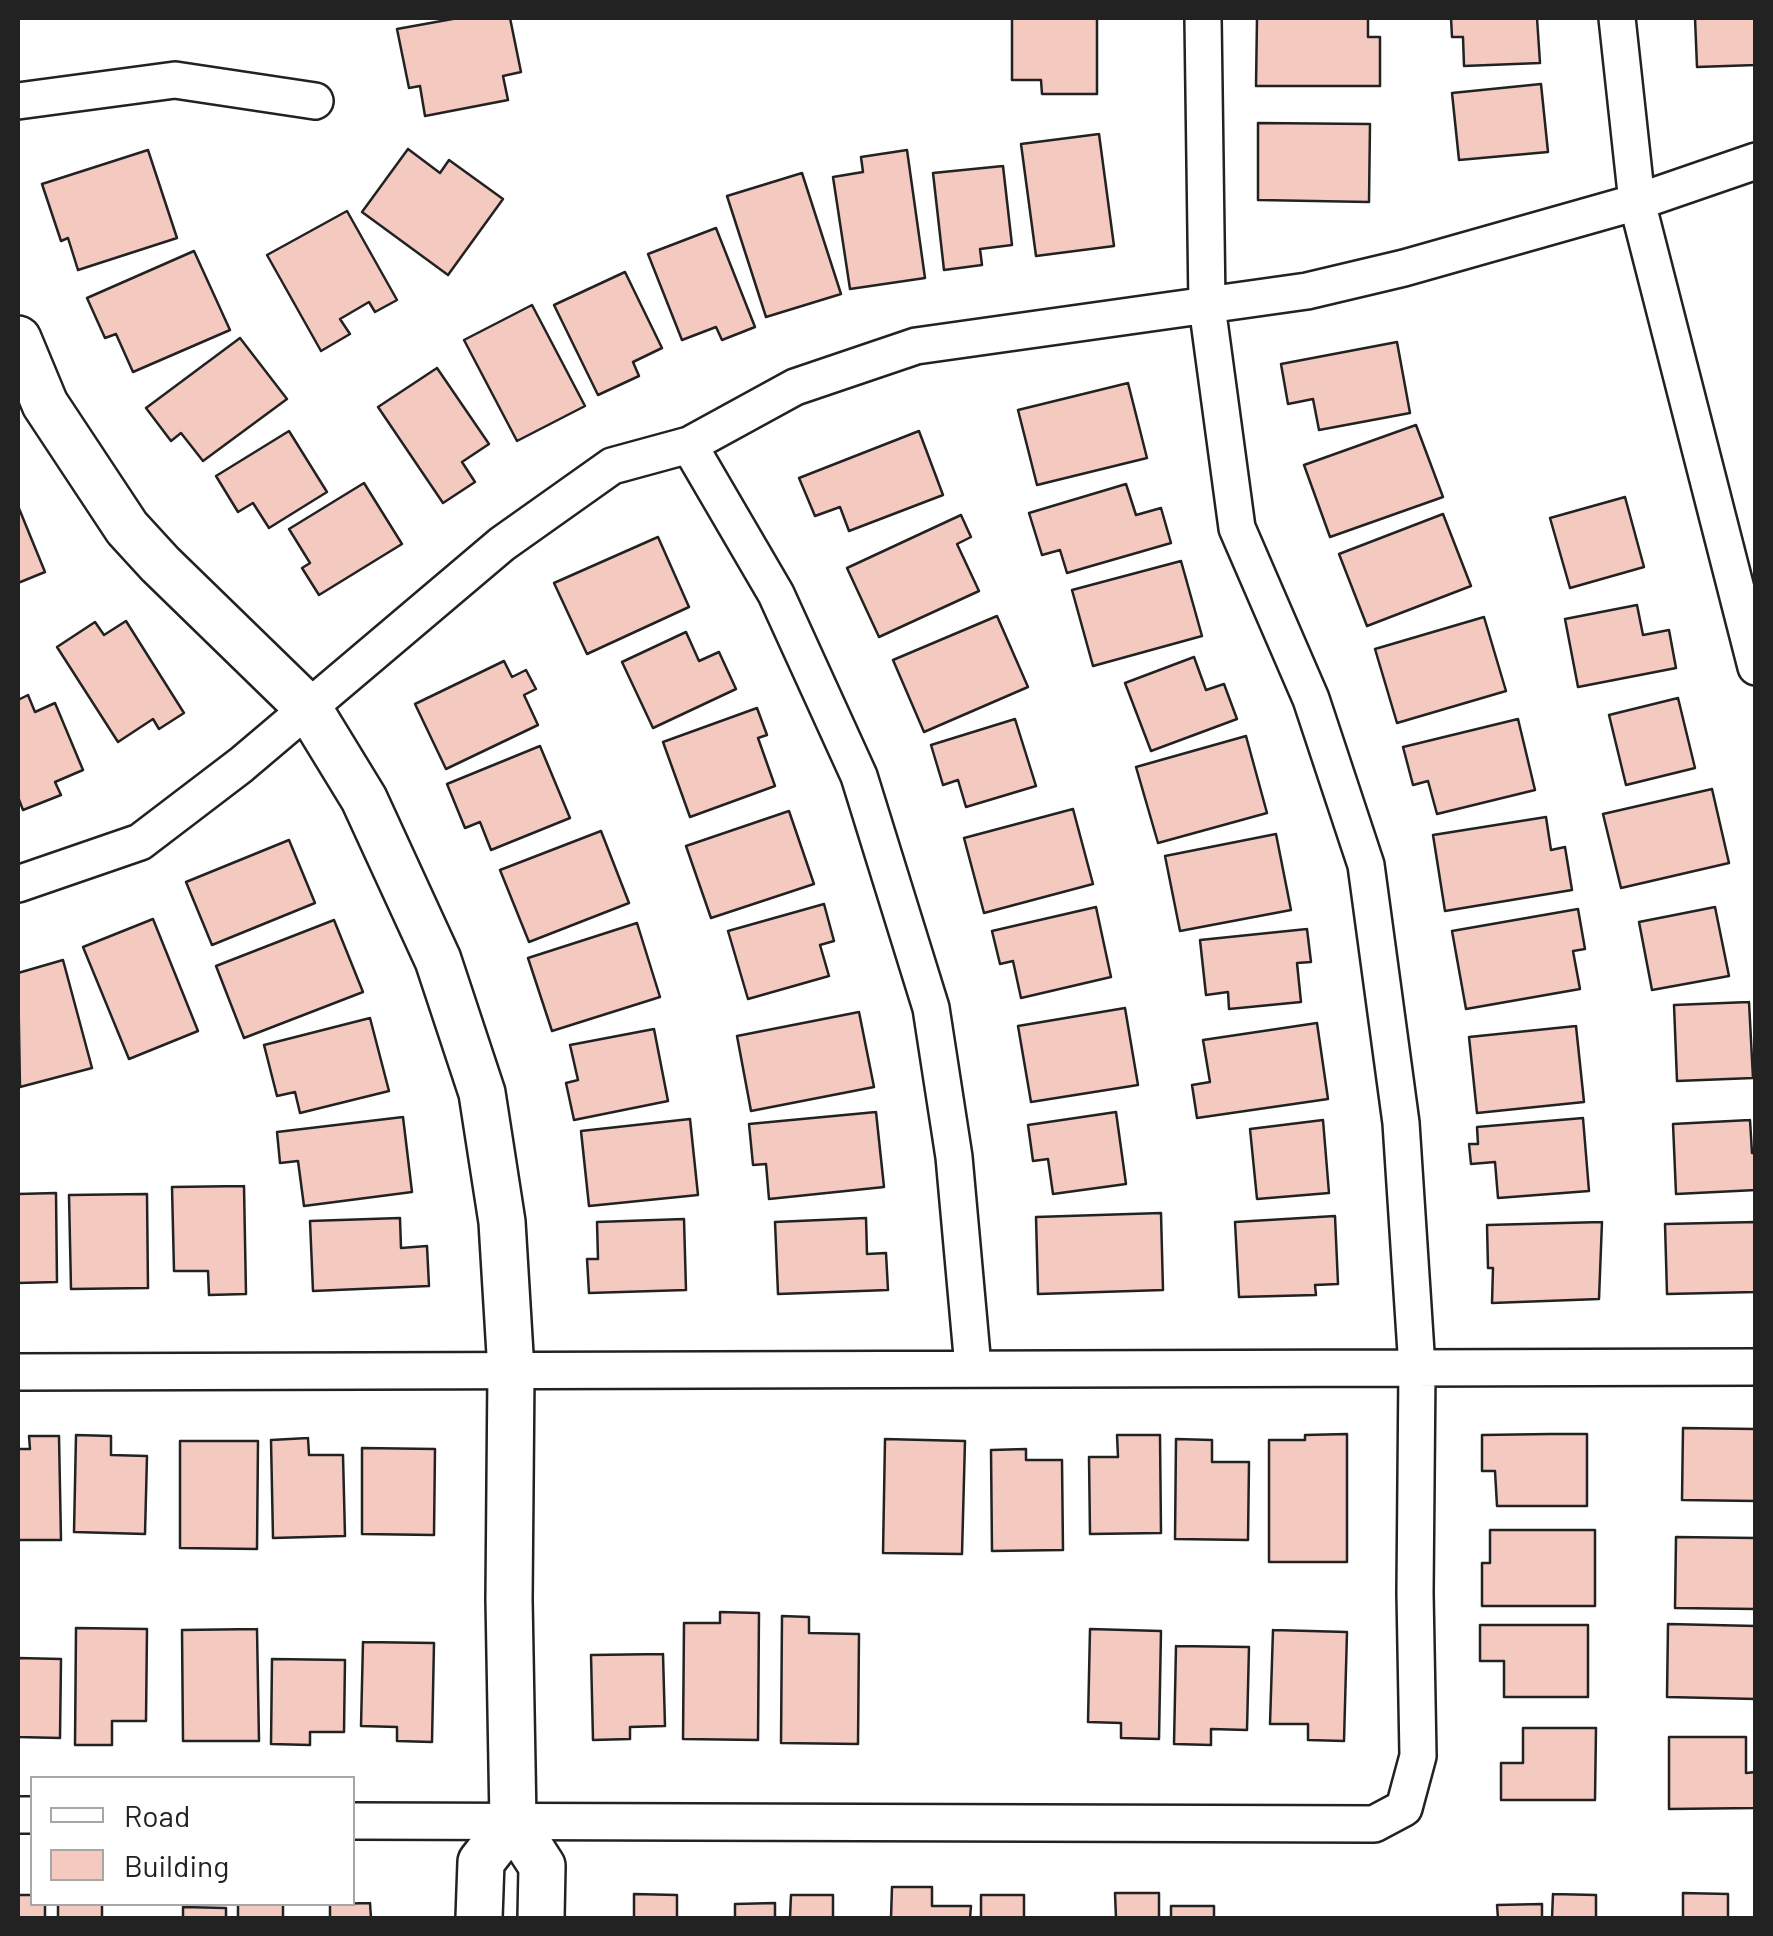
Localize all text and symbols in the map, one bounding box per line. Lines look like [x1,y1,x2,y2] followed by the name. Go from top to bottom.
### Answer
[30,1776,355,1906] legend
[124,1797,190,1833] text: Road
[124,1847,229,1883] text: Building

